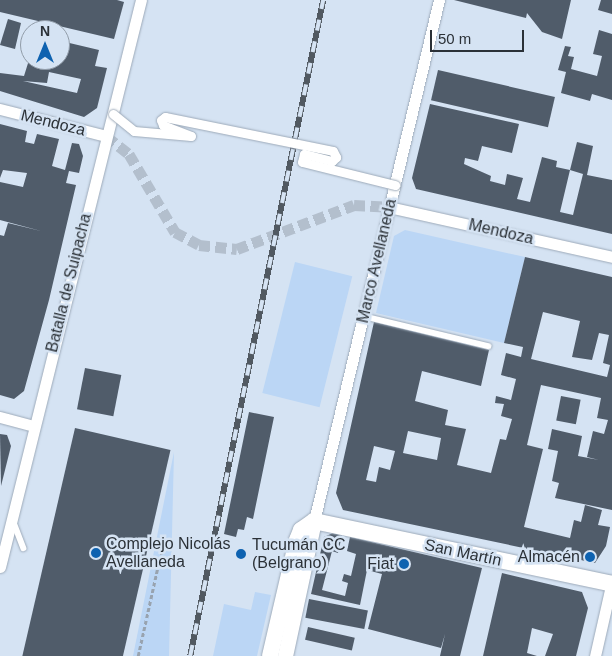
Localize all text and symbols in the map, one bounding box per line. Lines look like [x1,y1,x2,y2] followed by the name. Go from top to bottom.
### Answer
[20,20,70,70] north arrow
[432,20,526,52] scale bar
[40,23,50,39] text: N
[438,30,471,47] text: 50 m
[19,106,87,140] street label: Mendoza
[353,197,401,325] street label: Marco Avellaneda
[42,212,96,354] street label: Batalla de Suipacha
[467,215,535,249] street label: Mendoza
[106,534,230,572] place label: Complejo Nicolás Avellaneda
[252,535,346,573] place label: Tucumán CC (Belgrano)
[423,535,503,571] street label: San Martín
[90,547,102,559] marker: Complejo Nicolás Avellaneda
[234,547,248,561] marker: Tucumán CC (Belgrano)
[518,547,580,567] place label: Almacén
[584,551,596,563] marker: Almacén
[367,554,394,574] place label: Fiat
[398,558,410,570] marker: Fiat

